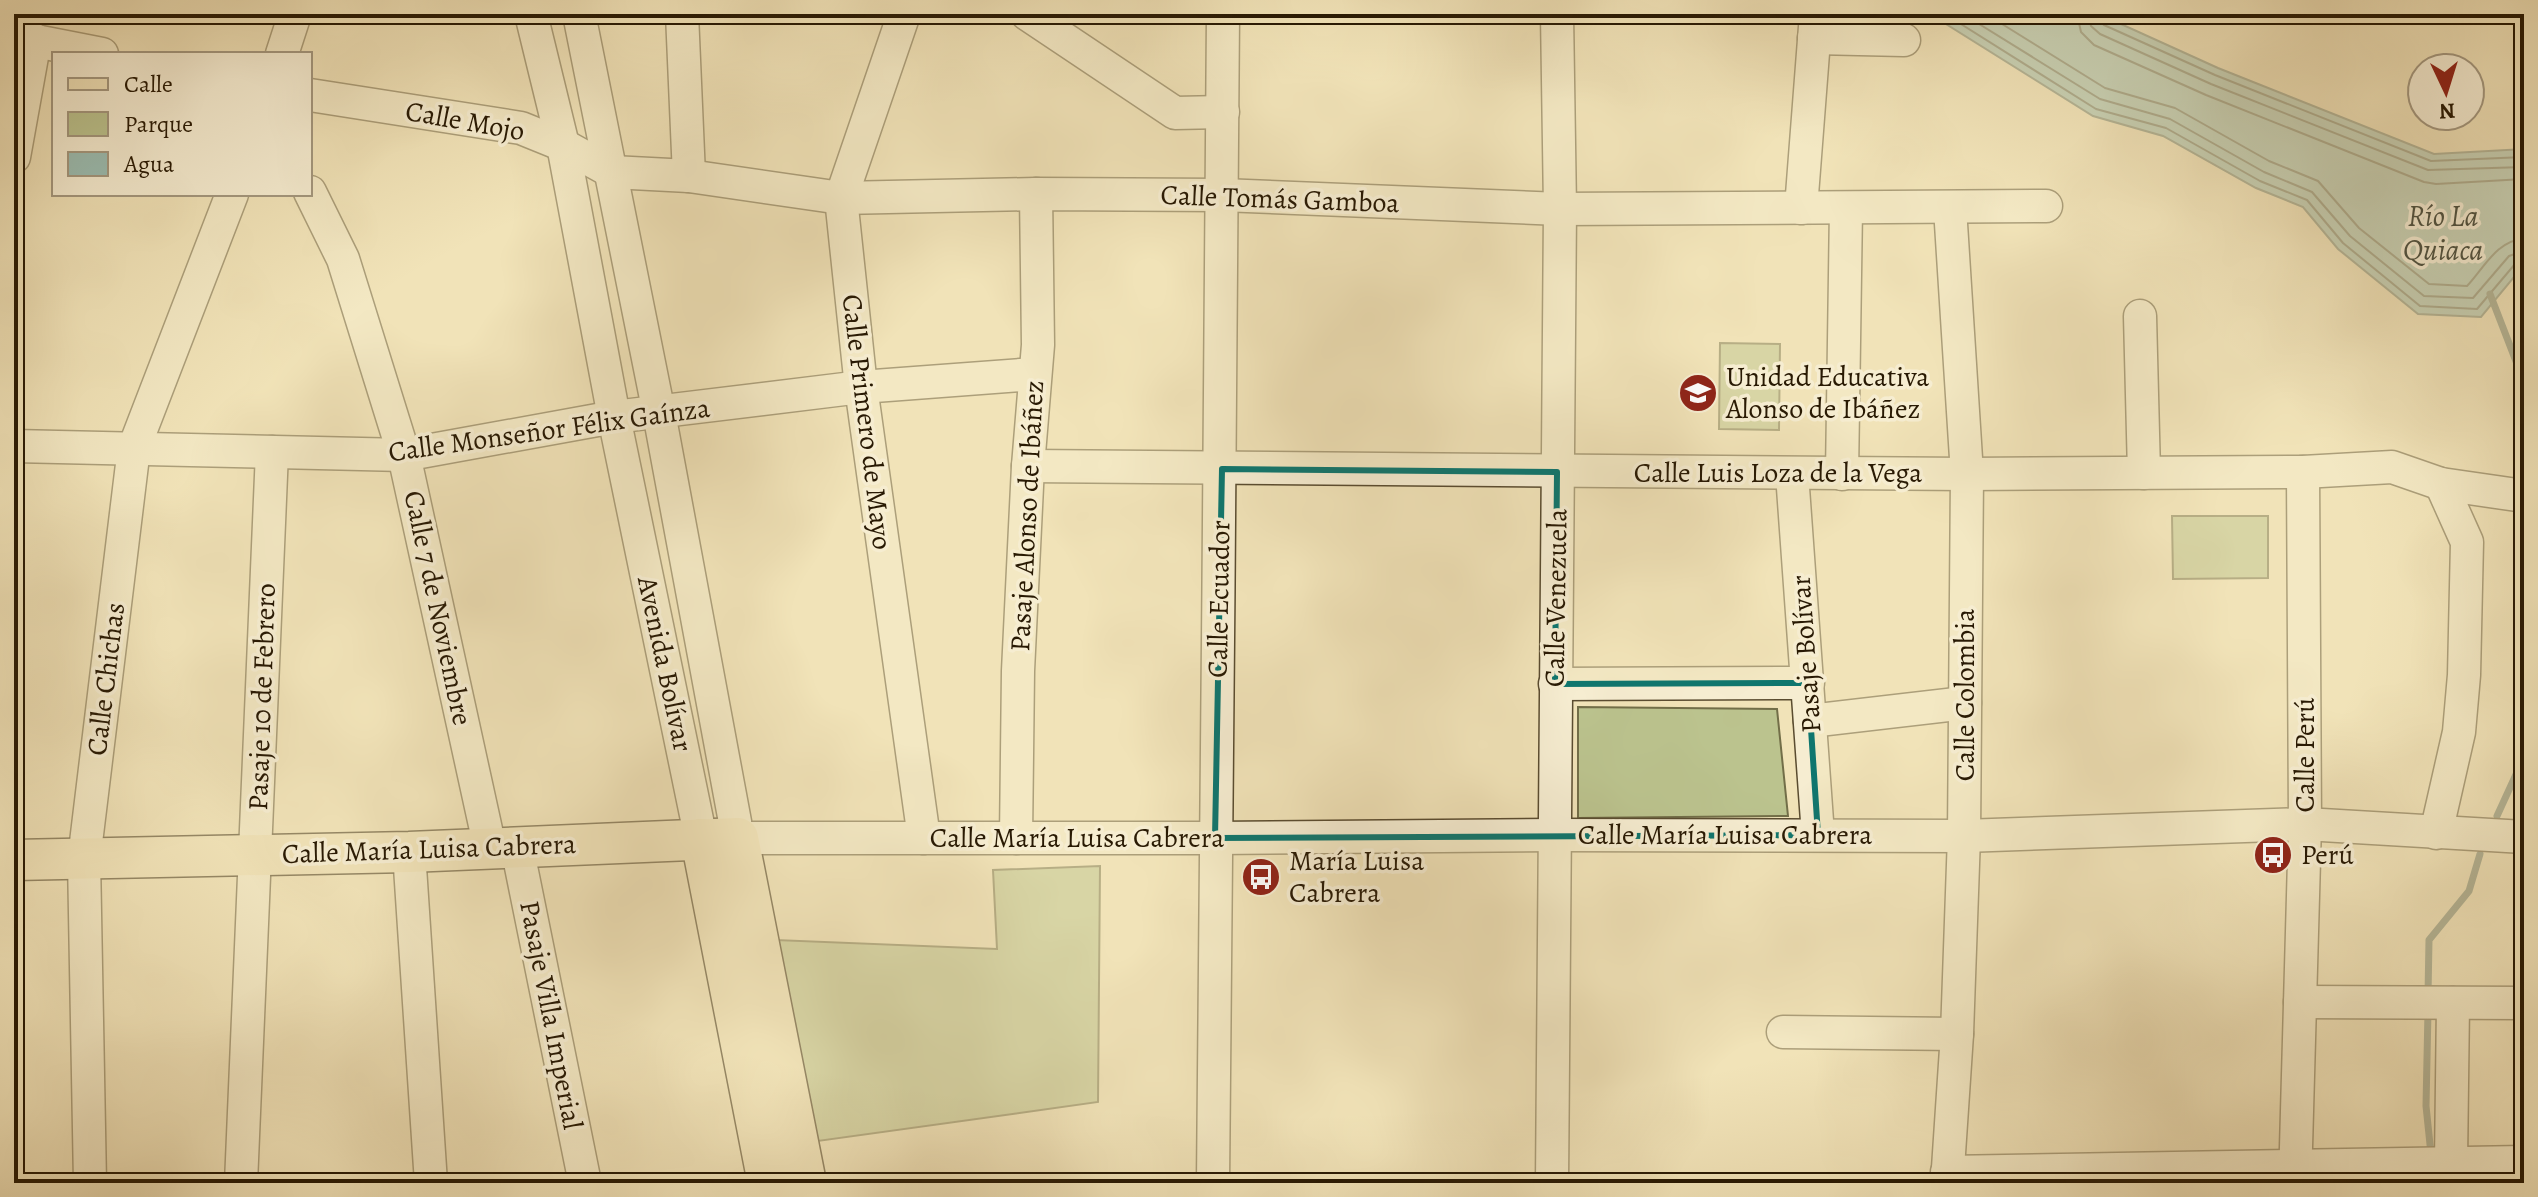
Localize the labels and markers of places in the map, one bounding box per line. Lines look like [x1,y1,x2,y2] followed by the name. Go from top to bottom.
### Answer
[1725,358,1929,428] place label: Unidad Educativa Alonso de Ibáñez
[1677,372,1719,414] school or university icon: Unidad Educativa Alonso de Ibáñez
[2252,834,2294,876] bus stop icon: Perú
[2301,836,2354,874] place label: Perú
[1289,842,1424,912] place label: María Luisa Cabrera
[1240,856,1282,898] bus stop icon: María Luisa Cabrera

